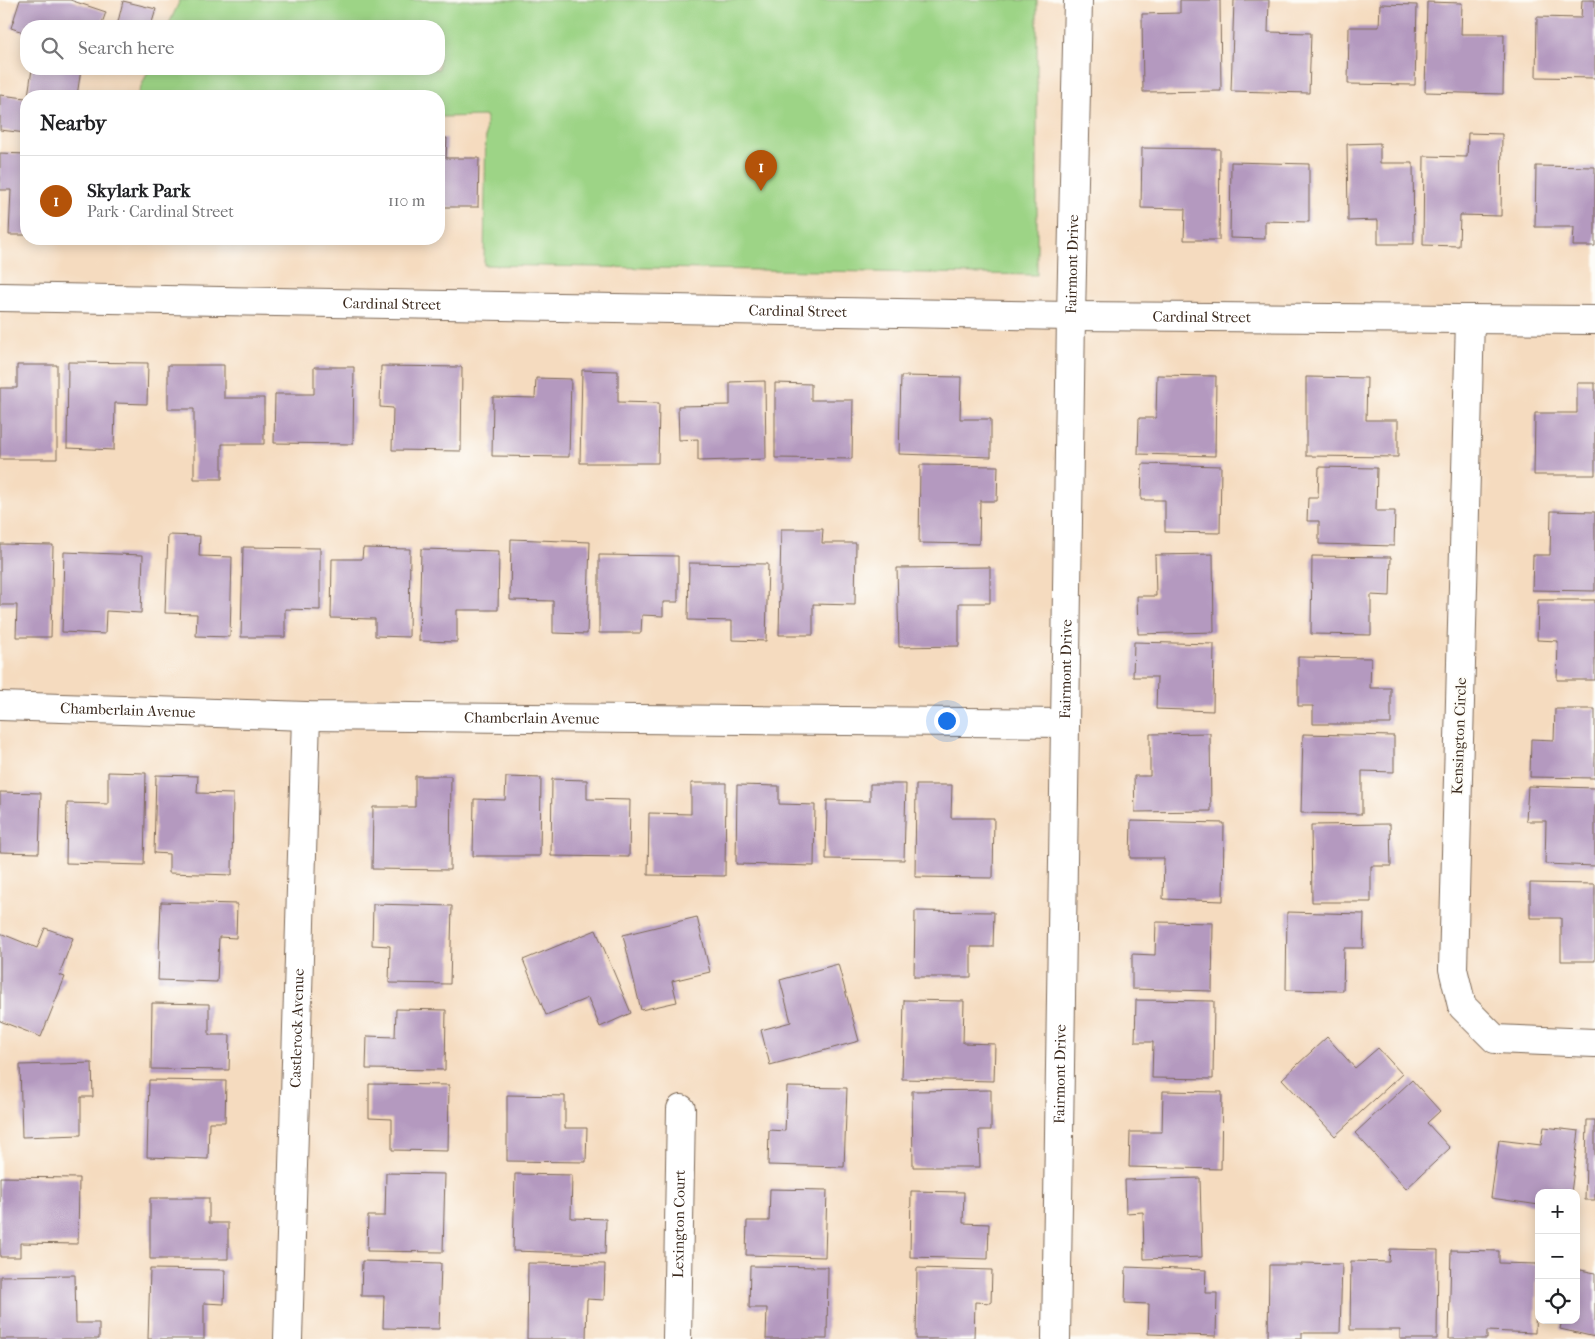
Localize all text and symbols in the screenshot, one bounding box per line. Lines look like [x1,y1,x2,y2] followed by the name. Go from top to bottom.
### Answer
[20,20,445,75] search box
[38,34,66,62] icon: search
[78,37,174,59] text: Search here
[40,111,106,135] text: Nearby
[745,150,777,191] pin: 1
[87,180,190,202] text: Skylark Park
[53,191,59,210] text: 1
[388,191,425,210] text: 110 m
[87,202,234,221] text: Park · Cardinal Street
[1062,214,1082,314] street label: Fairmont Drive
[343,294,442,314] street label: Cardinal Street
[748,301,848,321] street label: Cardinal Street
[1153,308,1252,326] street label: Cardinal Street
[1056,619,1076,719] street label: Fairmont Drive
[1448,677,1470,795] street label: Kensington Circle
[60,699,196,721] street label: Chamberlain Avenue
[464,708,600,728] street label: Chamberlain Avenue
[934,708,960,734] your location
[286,968,308,1088] street label: Castlerock Avenue
[1050,1024,1070,1124] street label: Fairmont Drive
[669,1169,689,1278] street label: Lexington Court
[1535,1189,1580,1324] map controls
[1535,1189,1580,1234] button: +
[1535,1234,1580,1279] button: −
[1535,1279,1580,1324] button: locate

